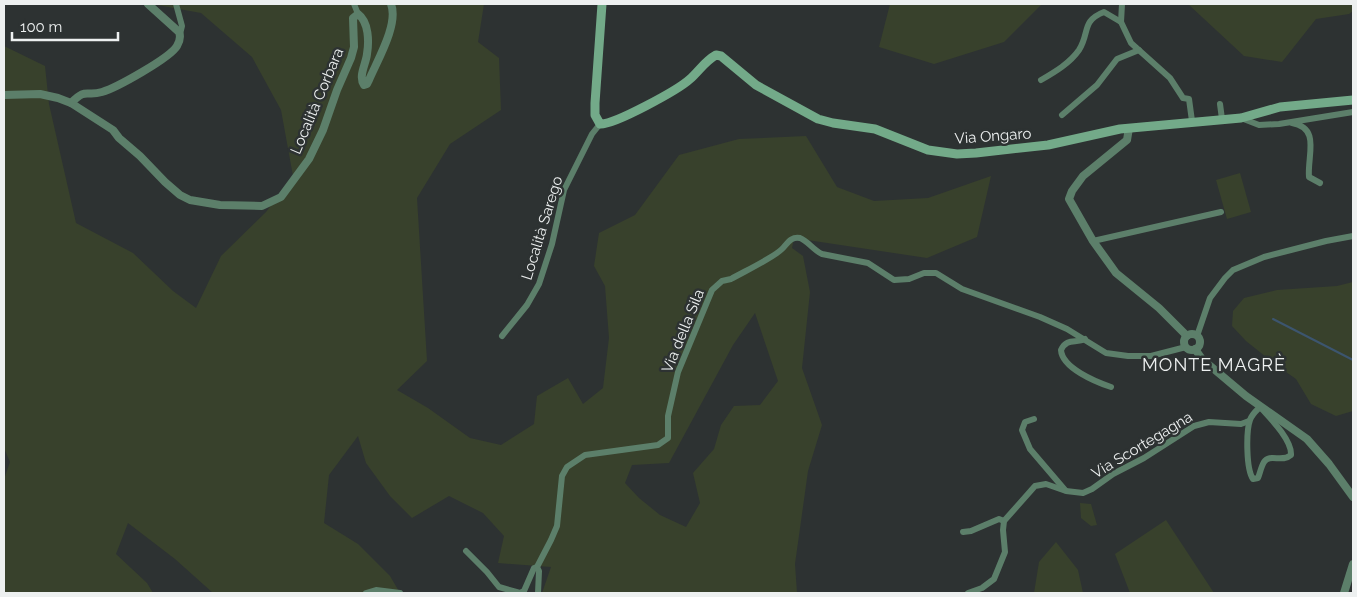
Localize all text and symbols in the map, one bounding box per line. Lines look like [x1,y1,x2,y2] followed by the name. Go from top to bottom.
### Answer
[12,10,119,42] scale bar
[20,18,62,36] text: 100 m
[287,45,347,157] street label: Località Corbara
[954,124,1032,148] street label: Via Ongaro
[518,174,566,282] street label: Località Sarego
[658,287,708,375] street label: Via della Sila
[1142,353,1286,375] district label: MONTE MAGRÈ
[1088,408,1196,482] street label: Via Scortegagna

